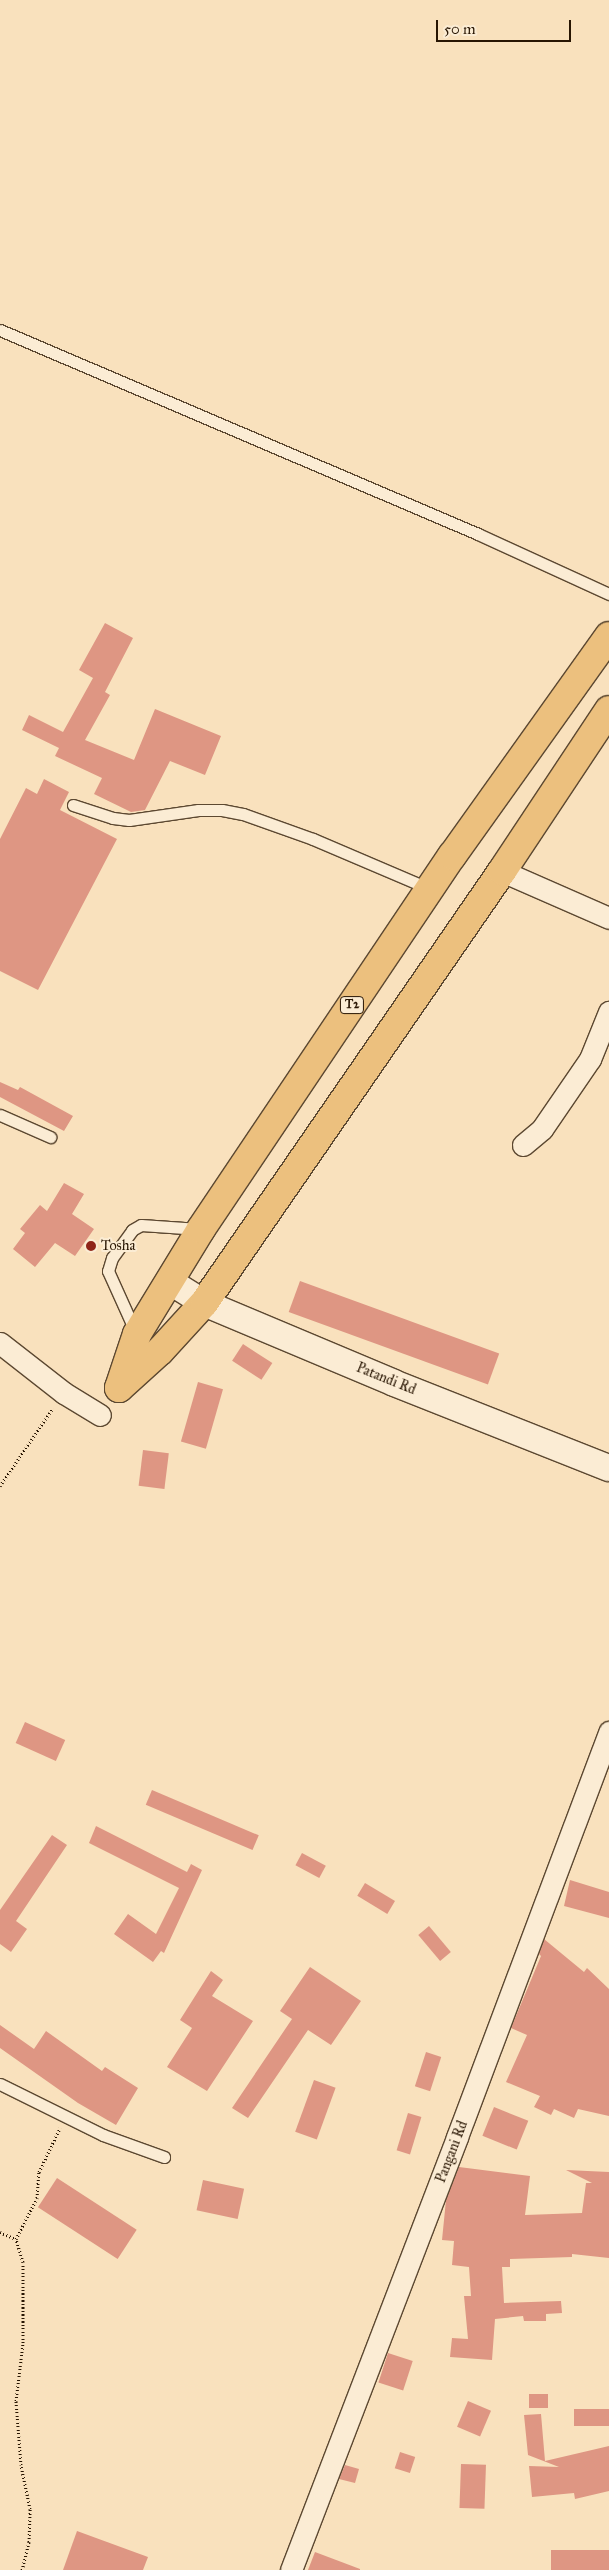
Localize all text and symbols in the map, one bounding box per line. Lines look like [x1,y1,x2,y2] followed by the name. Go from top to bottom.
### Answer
[439,10,574,42] scale bar
[444,20,476,38] text: 50 m
[340,996,364,1014] road number: T2
[101,1238,135,1254] place label: Tosha
[85,1240,97,1252] marker: Tosha
[354,1359,418,1399] street label: Patandi Rd
[433,2119,471,2185] street label: Pangani Rd

